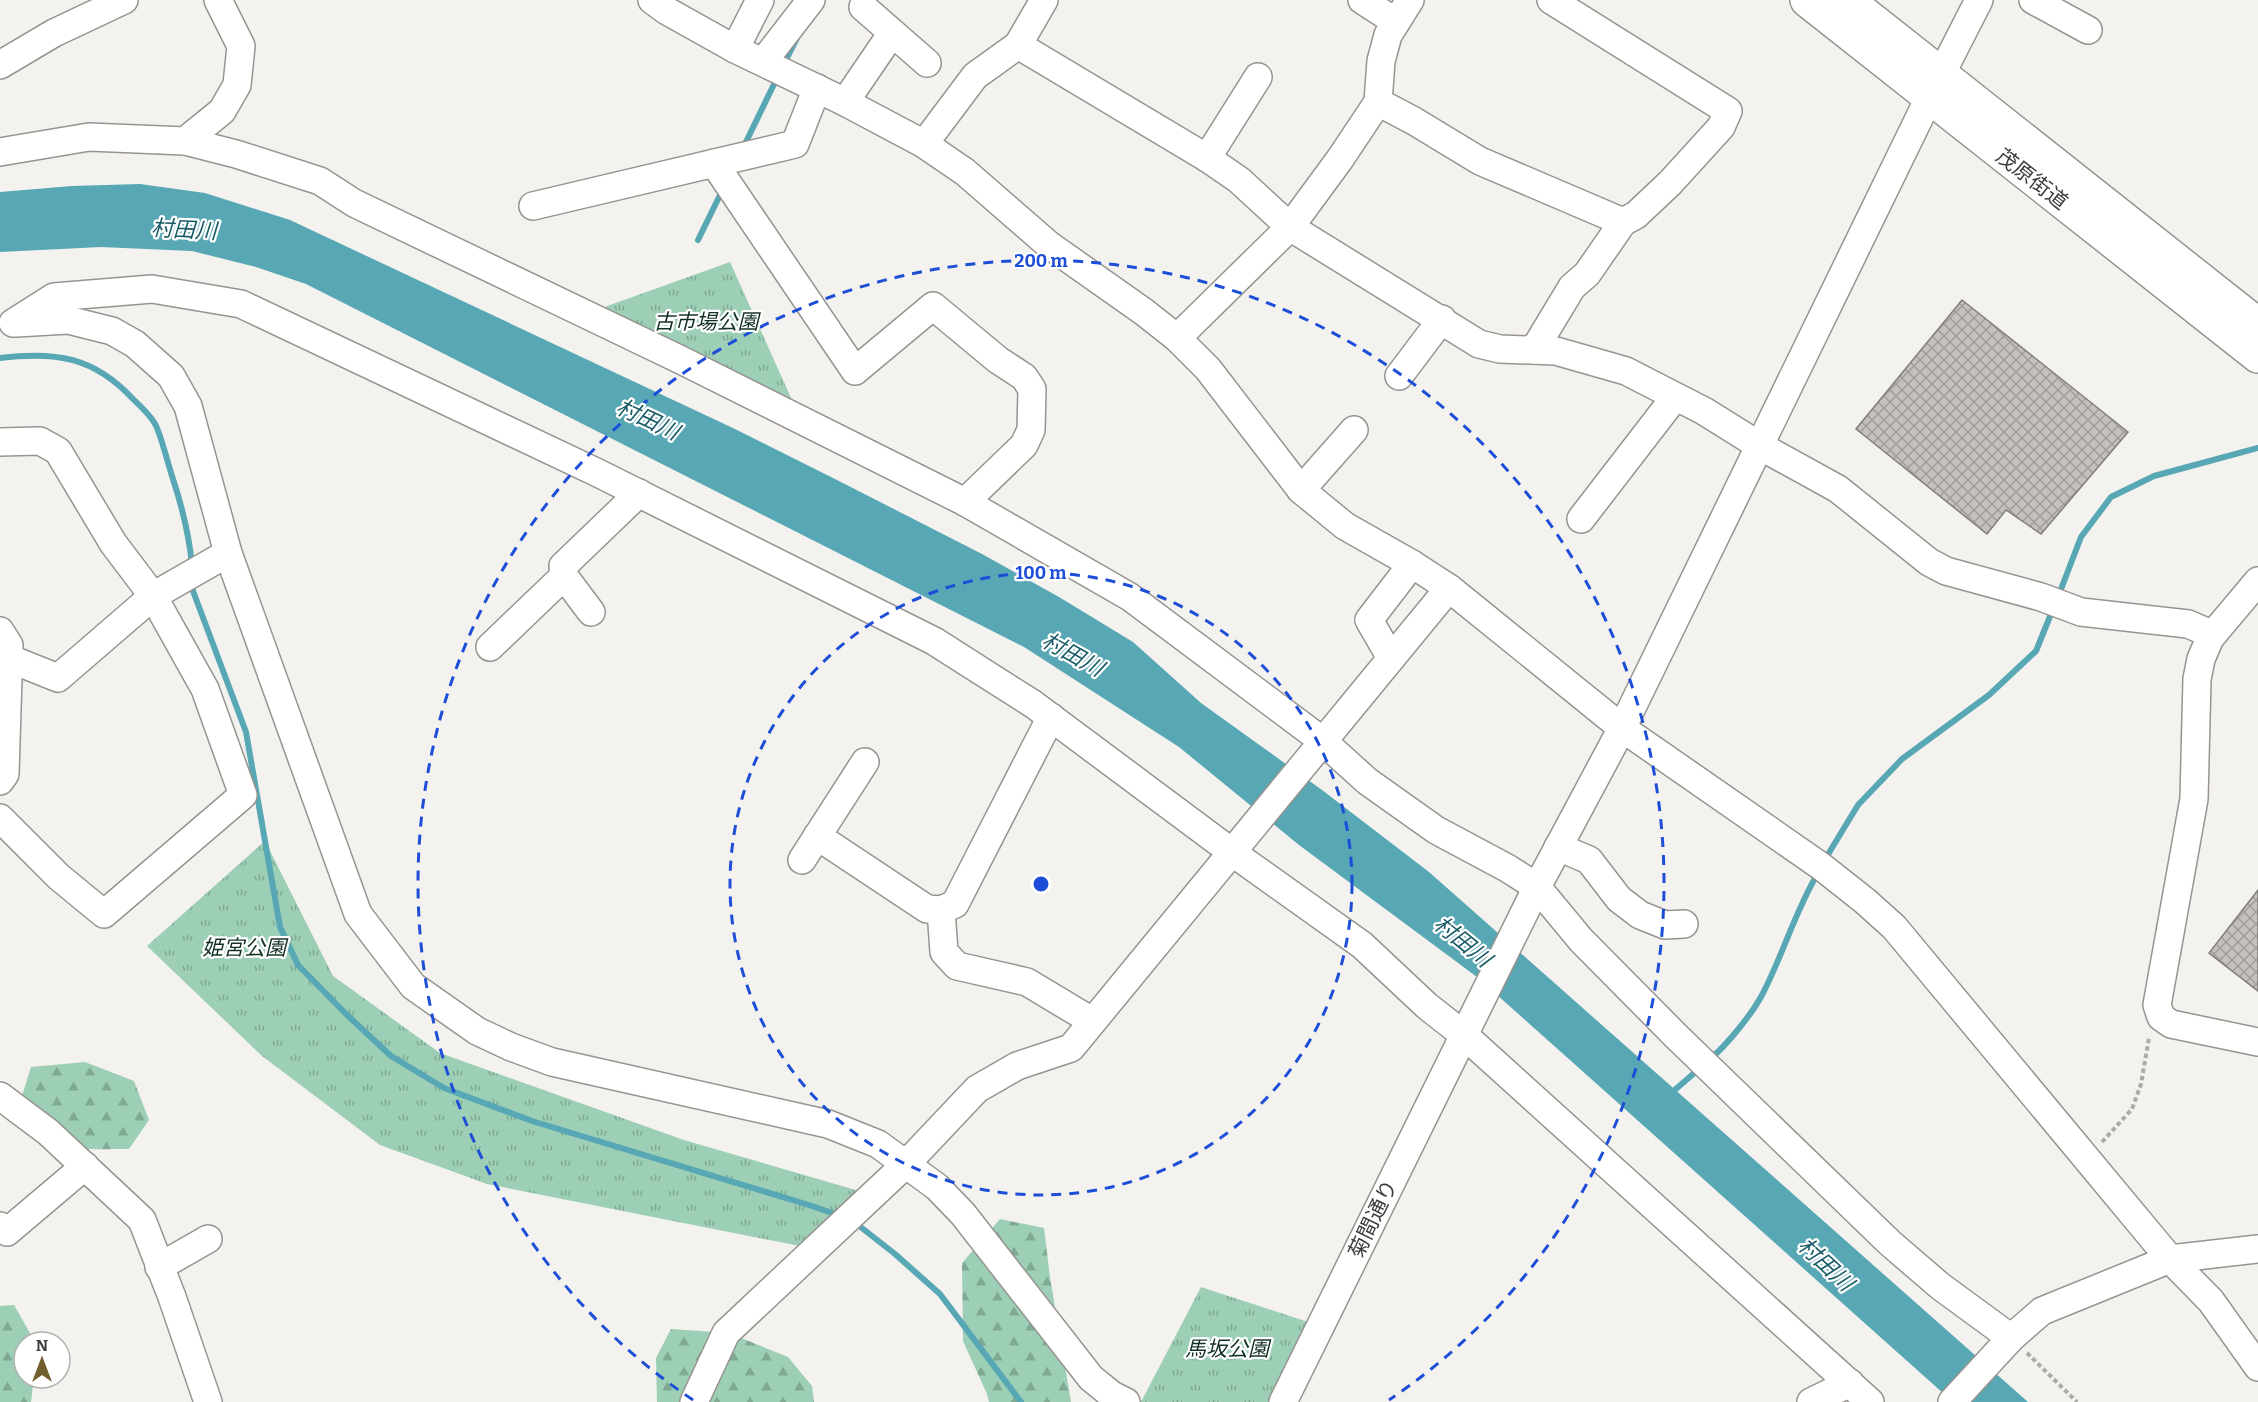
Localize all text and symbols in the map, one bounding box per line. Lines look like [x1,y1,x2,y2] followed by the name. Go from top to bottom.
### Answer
[1991,143,2073,215] street label: 茂原街道
[150,214,220,245] water label: 村田川
[1014,250,1068,272] text: 200 m
[654,309,761,335] park label: 古市場公園
[612,393,685,446] water label: 村田川
[1015,562,1067,584] text: 100 m
[1037,627,1110,683] water label: 村田川
[1031,874,1051,894] centre of rings
[1429,910,1498,974] water label: 村田川
[202,935,289,961] park label: 姫宮公園
[1343,1176,1403,1262] street label: 菊間通り
[1792,1232,1860,1298] water label: 村田川
[12,1330,72,1390] north arrow
[36,1336,48,1355] text: N
[1185,1336,1272,1362] park label: 馬坂公園

